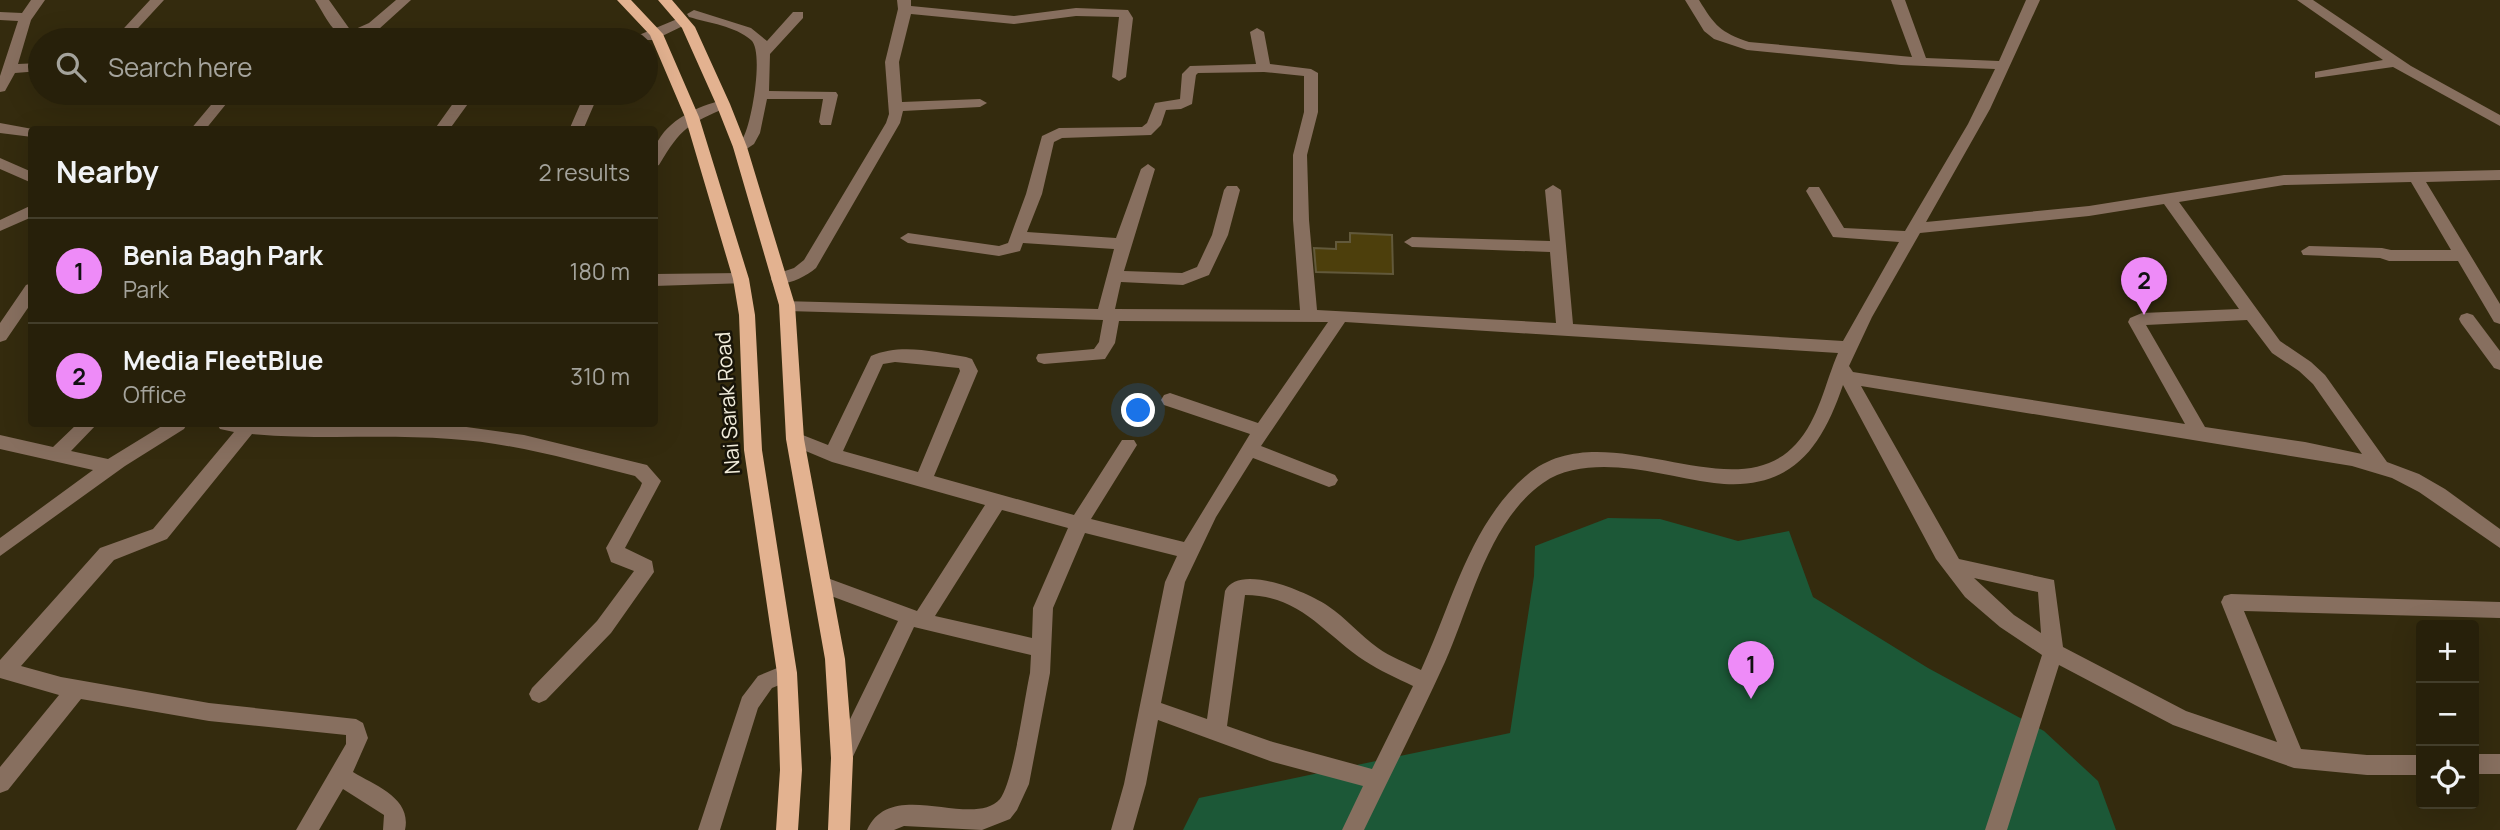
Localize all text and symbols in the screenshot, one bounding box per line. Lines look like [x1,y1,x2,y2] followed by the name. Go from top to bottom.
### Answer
[28,28,658,105] search box
[52,48,90,86] icon: search
[108,49,253,85] text: Search here
[56,151,159,192] text: Nearby
[538,156,630,188] text: 2 results
[123,237,323,273] text: Benia Bagh Park
[74,255,84,287] text: 1
[570,255,630,287] text: 180 m
[2121,257,2167,315] pin: 2
[123,273,169,305] text: Park
[708,331,746,475] street label: Nai Sarak Road
[123,342,323,378] text: Media FleetBlue
[72,360,86,392] text: 2
[570,360,630,392] text: 310 m
[123,378,186,410] text: Office
[1121,393,1155,427] your location
[2416,620,2479,809] map controls
[2416,620,2479,683] button: +
[1728,641,1774,699] pin: 1
[2416,683,2479,746] button: −
[2416,746,2479,809] button: locate

